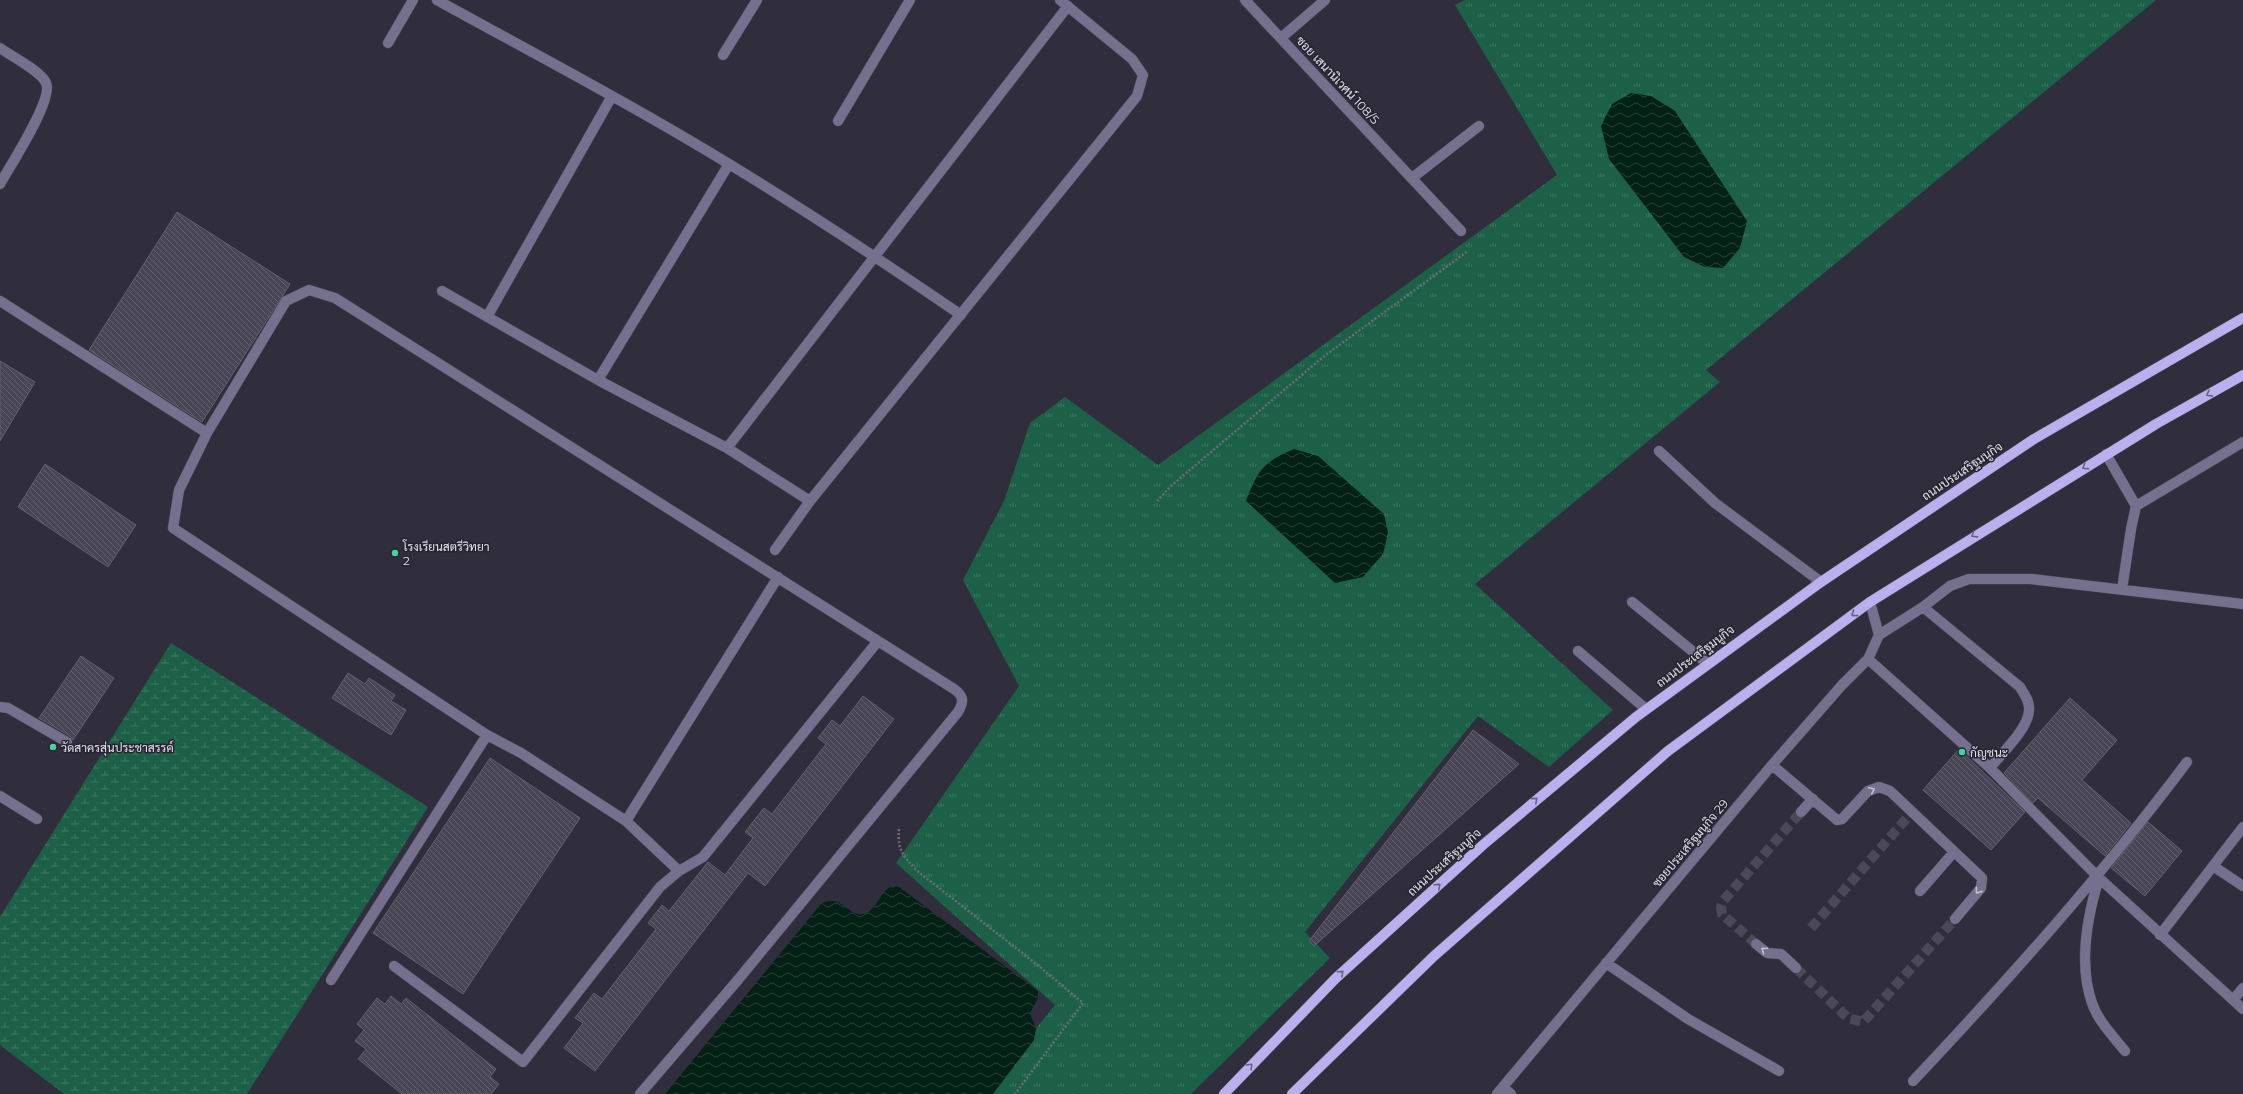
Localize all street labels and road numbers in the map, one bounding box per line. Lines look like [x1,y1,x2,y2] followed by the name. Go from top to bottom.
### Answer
[1293,33,1383,127] street label: ซอย เสนานิเวศน์ 108/5
[1919,439,2006,504] street label: ถนนประเสริฐมนูกิจ
[1653,622,1738,691] street label: ถนนประเสริฐมนูกิจ
[1649,796,1732,891] street label: ซอยประเสริฐมนูกิจ 29
[1404,825,1485,900] street label: ถนนประเสริฐมนูกิจ

